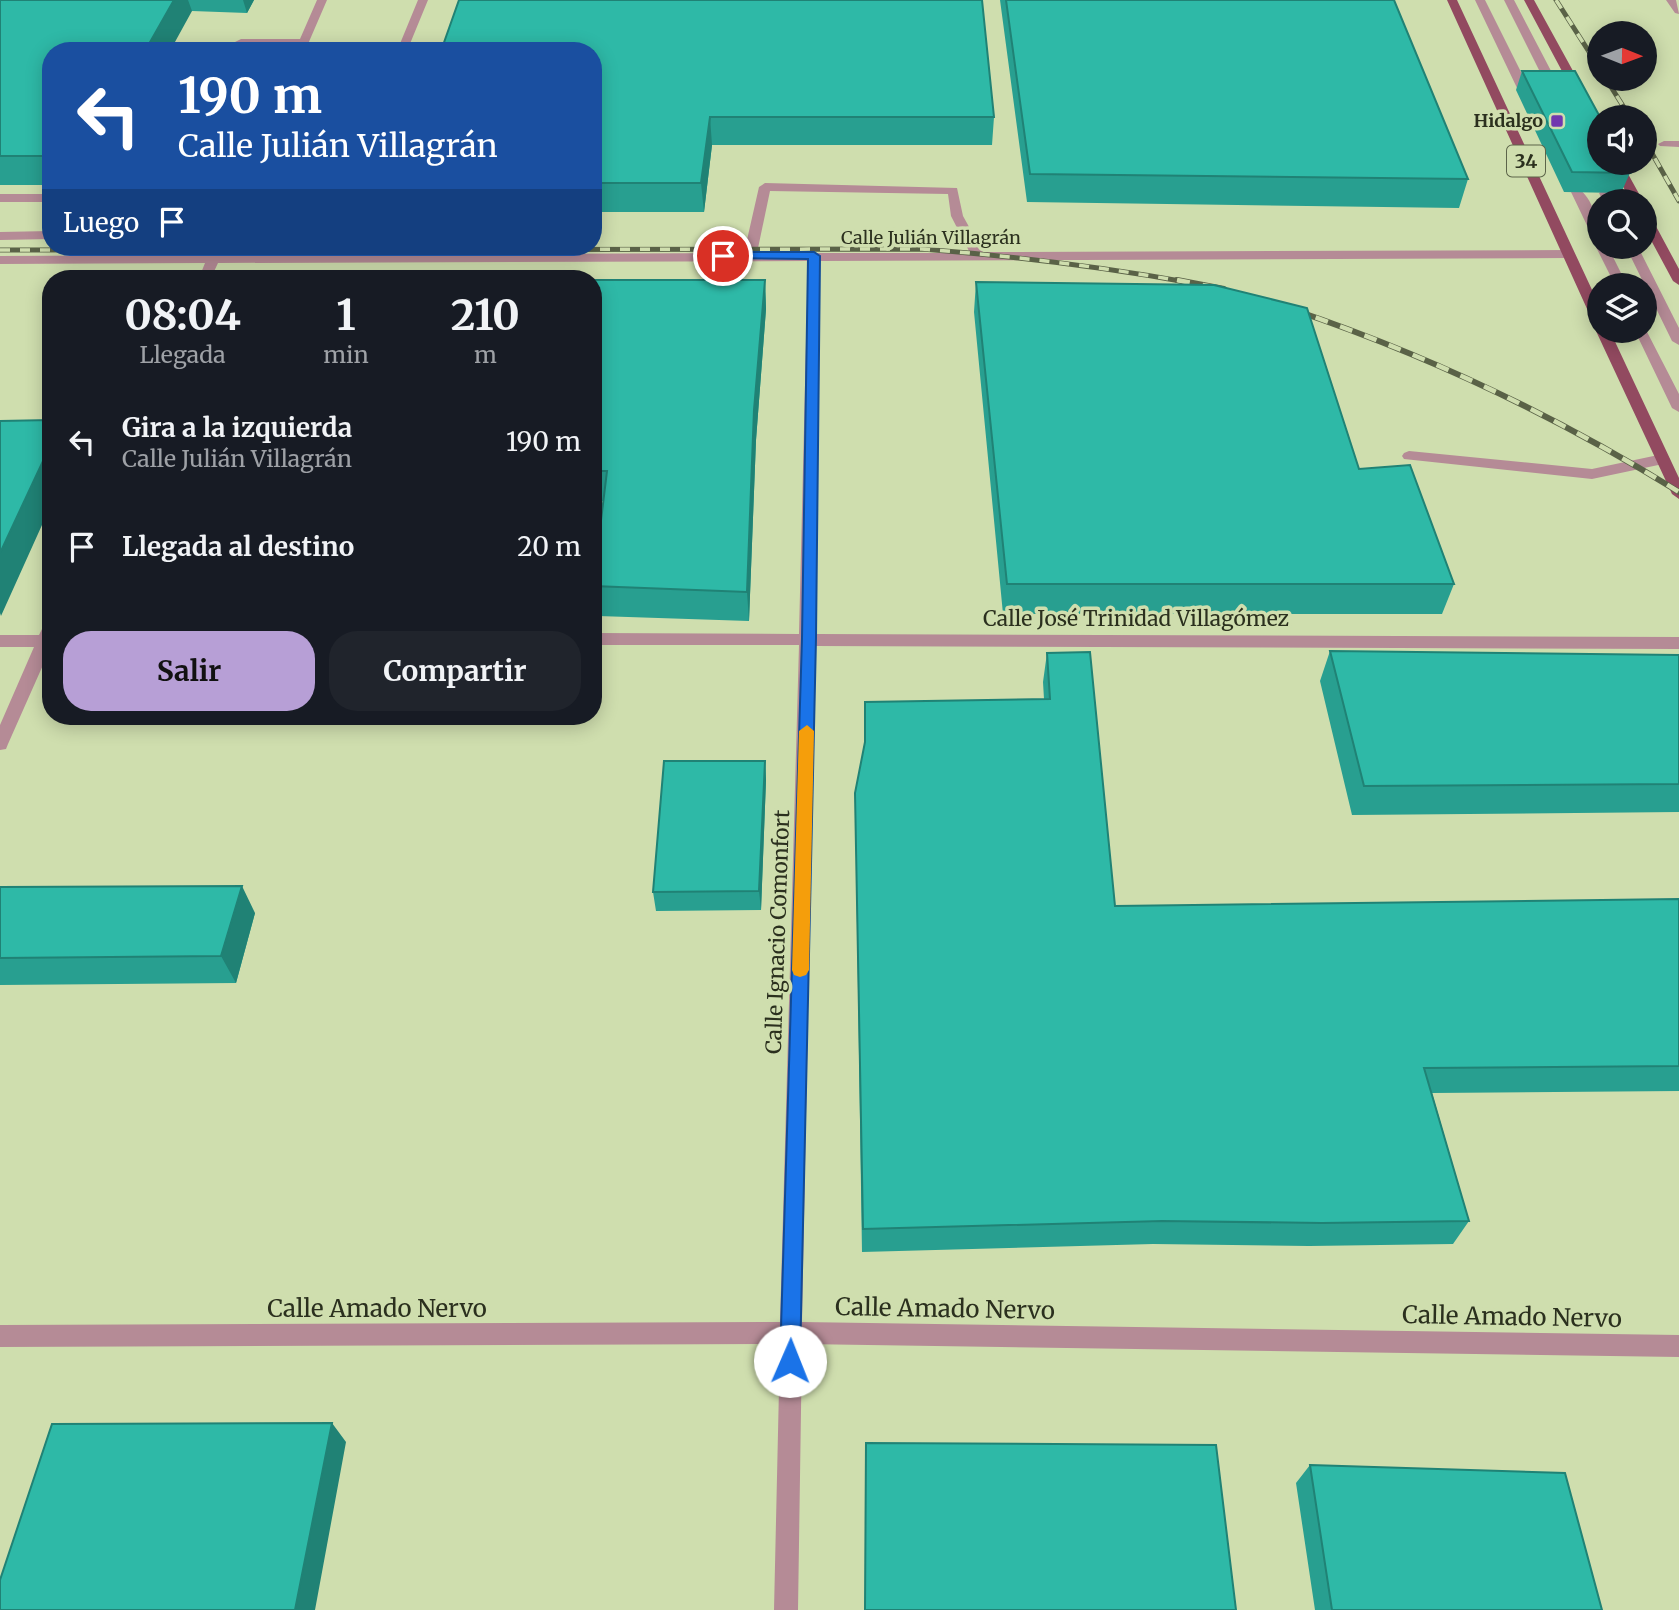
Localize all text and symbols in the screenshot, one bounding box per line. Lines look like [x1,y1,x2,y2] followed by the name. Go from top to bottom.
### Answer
[1587,21,1657,91] north arrow
[1587,21,1657,343] map controls
[178,65,322,126] text: 190 m
[63,70,154,161] icon: left
[1587,105,1657,175] button: sound
[1474,109,1543,132] place label: Hidalgo
[1549,113,1565,129] marker: Hidalgo
[178,126,498,166] text: Calle Julián Villagrán
[1507,146,1545,176] road number: 34
[1587,189,1657,259] button: search
[153,203,191,241] icon: arrive
[63,206,139,239] text: Luego
[693,226,753,286] pin
[841,226,1021,249] street label: Calle Julián Villagrán
[704,237,742,275] icon: arrive
[1587,273,1657,343] button: layers
[124,289,241,341] text: 08:04
[336,289,356,341] text: 1
[451,289,520,341] text: 210
[139,340,226,369] text: Llegada
[323,340,369,369] text: min
[474,340,497,369] text: m
[122,411,352,444] text: Gira a la izquierda
[63,423,101,461] icon: left
[506,425,581,458] text: 190 m
[122,444,352,473] text: Calle Julián Villagrán
[63,528,101,566] icon: arrive
[122,530,354,563] text: Llegada al destino
[517,530,581,563] text: 20 m
[983,605,1289,632] street label: Calle José Trinidad Villagómez
[63,631,315,711] button: Salir
[329,631,581,711] button: Compartir
[760,809,795,1055] street label: Calle Ignacio Comonfort
[835,1291,1055,1326] street label: Calle Amado Nervo
[267,1293,487,1324] street label: Calle Amado Nervo
[1402,1299,1622,1334] street label: Calle Amado Nervo
[753,1324,827,1398] position arrow

